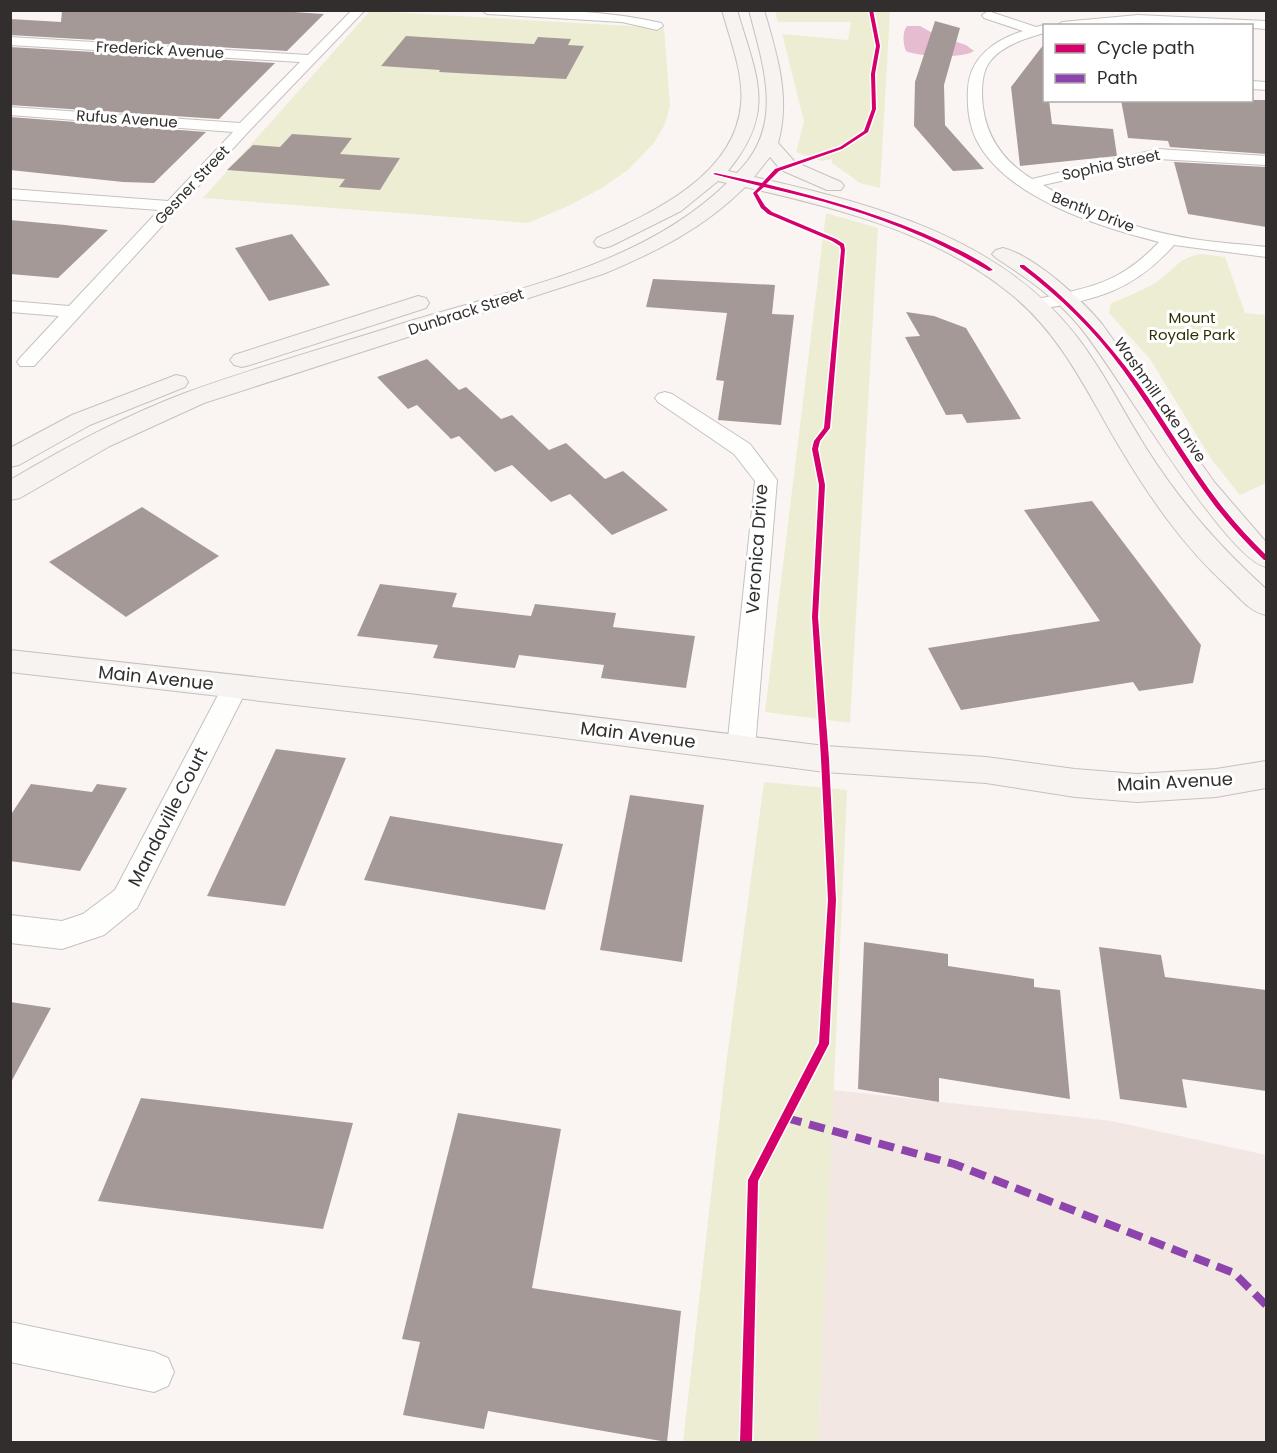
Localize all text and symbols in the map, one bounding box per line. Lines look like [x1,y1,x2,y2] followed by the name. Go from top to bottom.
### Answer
[1043,24,1253,102] legend
[1097,35,1195,60] text: Cycle path
[95,36,225,63] street label: Frederick Avenue
[1097,65,1138,90] text: Path
[76,104,178,133] street label: Rufus Avenue
[149,140,234,229] street label: Gesner Street
[1060,144,1162,185] street label: Sophia Street
[1049,186,1138,237] street label: Bently Drive
[405,283,526,340] street label: Dunbrack Street
[1149,307,1235,345] park label: Mount Royale Park
[1109,333,1211,466] street label: Washmill Lake Drive
[739,483,774,615] street label: Veronica Drive
[97,659,215,696] street label: Main Avenue
[579,715,697,754] street label: Main Avenue
[122,743,213,891] street label: Mandaville Court
[1116,766,1234,797] street label: Main Avenue

